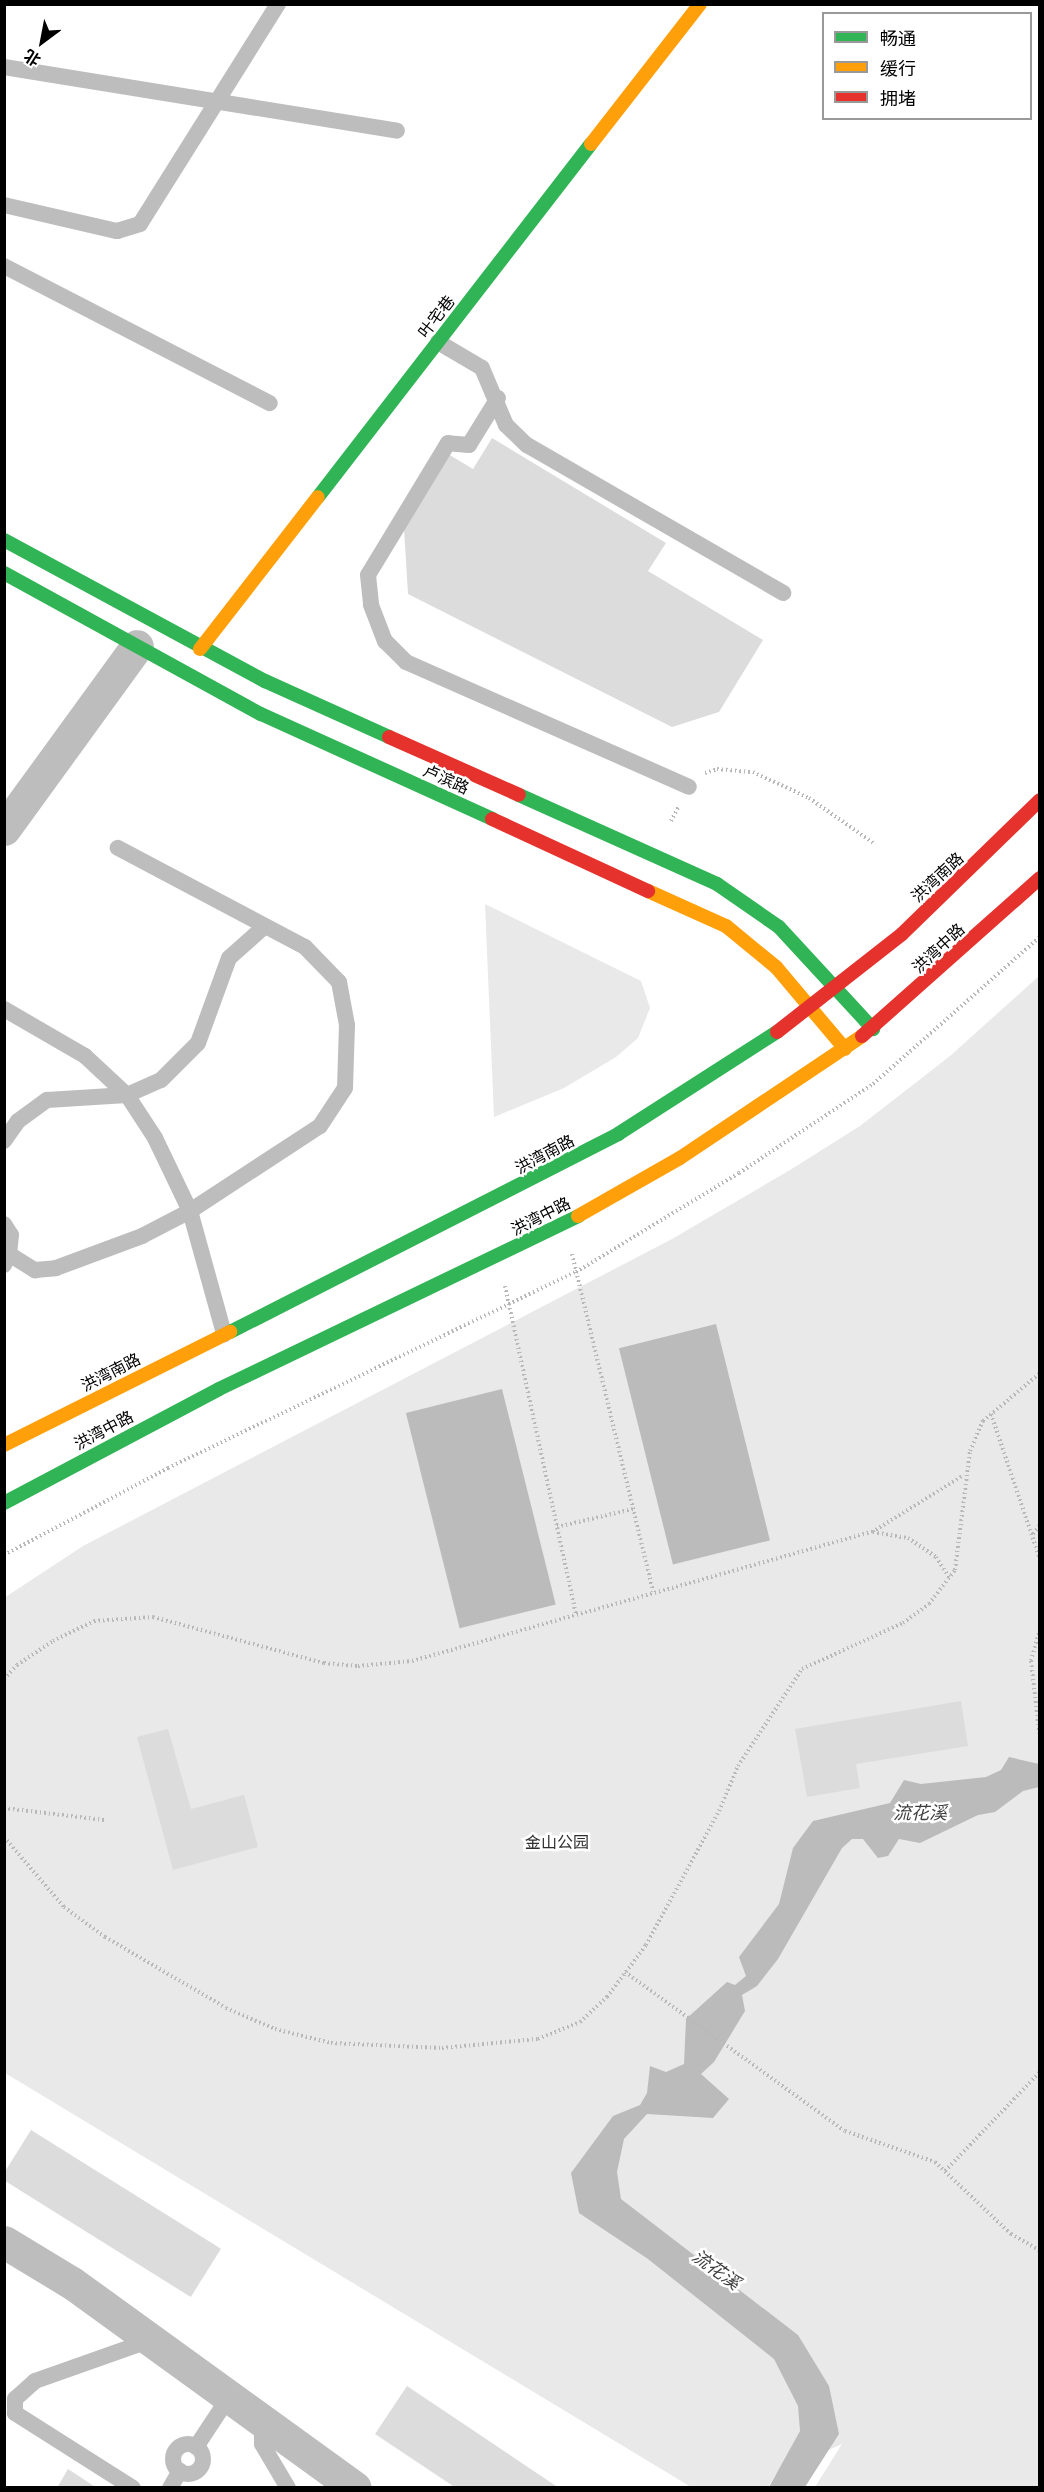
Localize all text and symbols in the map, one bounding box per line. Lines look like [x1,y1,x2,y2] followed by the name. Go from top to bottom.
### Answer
[12,12,72,72] north arrow
[822,12,1032,120] legend
[880,28,916,50] text: 畅通
[20,45,44,70] text: 北
[880,58,916,80] text: 缓行
[880,88,916,110] text: 拥堵
[415,292,459,342] street label: 叶宅巷
[420,761,472,799] street label: 卢滨路
[908,849,968,907] street label: 洪湾南路
[909,920,969,978] street label: 洪湾中路
[512,1132,578,1178] street label: 洪湾南路
[508,1194,574,1240] street label: 洪湾中路
[78,1350,144,1396] street label: 洪湾南路
[71,1408,137,1454] street label: 洪湾中路
[893,1802,947,1824] water label: 流花溪
[525,1833,589,1853] park label: 金山公园
[688,2245,744,2295] water label: 流花溪

